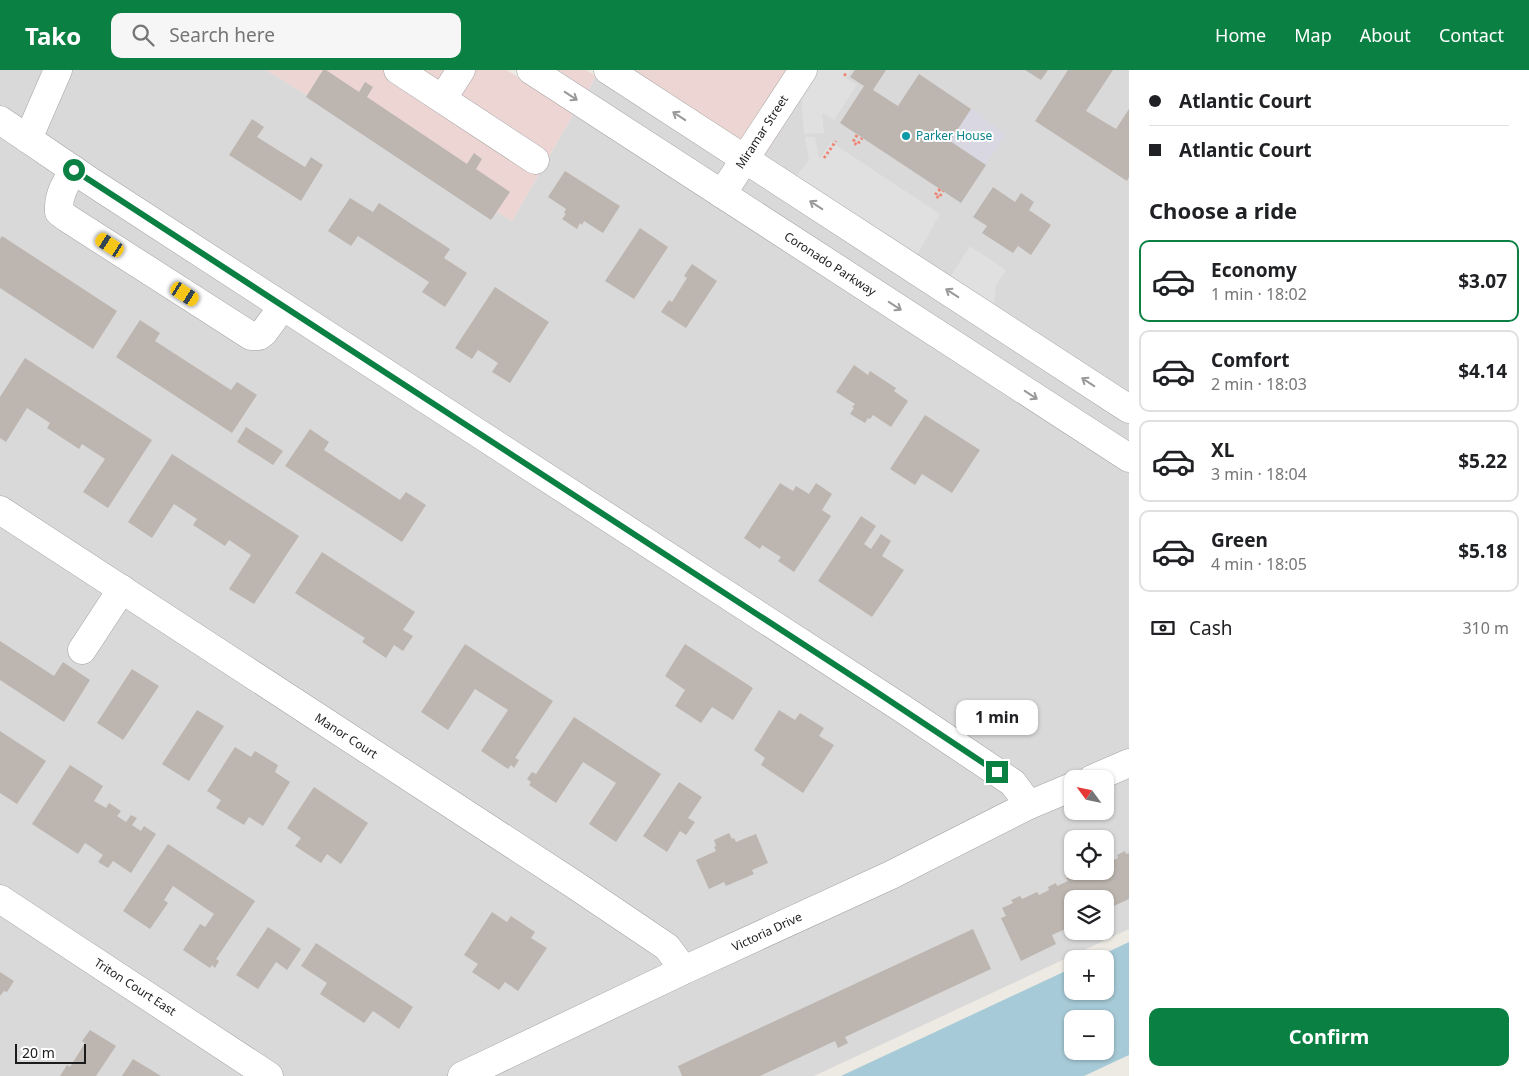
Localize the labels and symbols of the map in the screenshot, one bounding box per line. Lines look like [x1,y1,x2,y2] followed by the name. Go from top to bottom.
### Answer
[731,91,792,172] street label: Miramar Street
[564,92,578,102] one-way arrow
[673,111,687,121] one-way arrow
[916,127,993,144] place label: Parker House
[900,130,912,142] marker: Parker House
[63,159,85,181] route start
[809,200,823,210] one-way arrow
[781,227,880,300] street label: Coronado Parkway
[93,231,126,259] car
[168,280,201,308] car
[945,288,959,299] one-way arrow
[888,301,902,312] one-way arrow
[1081,377,1095,387] one-way arrow
[1024,390,1038,400] one-way arrow
[956,700,1038,734] callout: 1 min
[311,709,382,763] street label: Manor Court
[986,761,1008,783] route end
[1064,770,1114,820] north arrow
[729,908,805,955] street label: Victoria Drive
[91,954,180,1020] street label: Triton Court East
[15,1041,86,1064] scale bar

